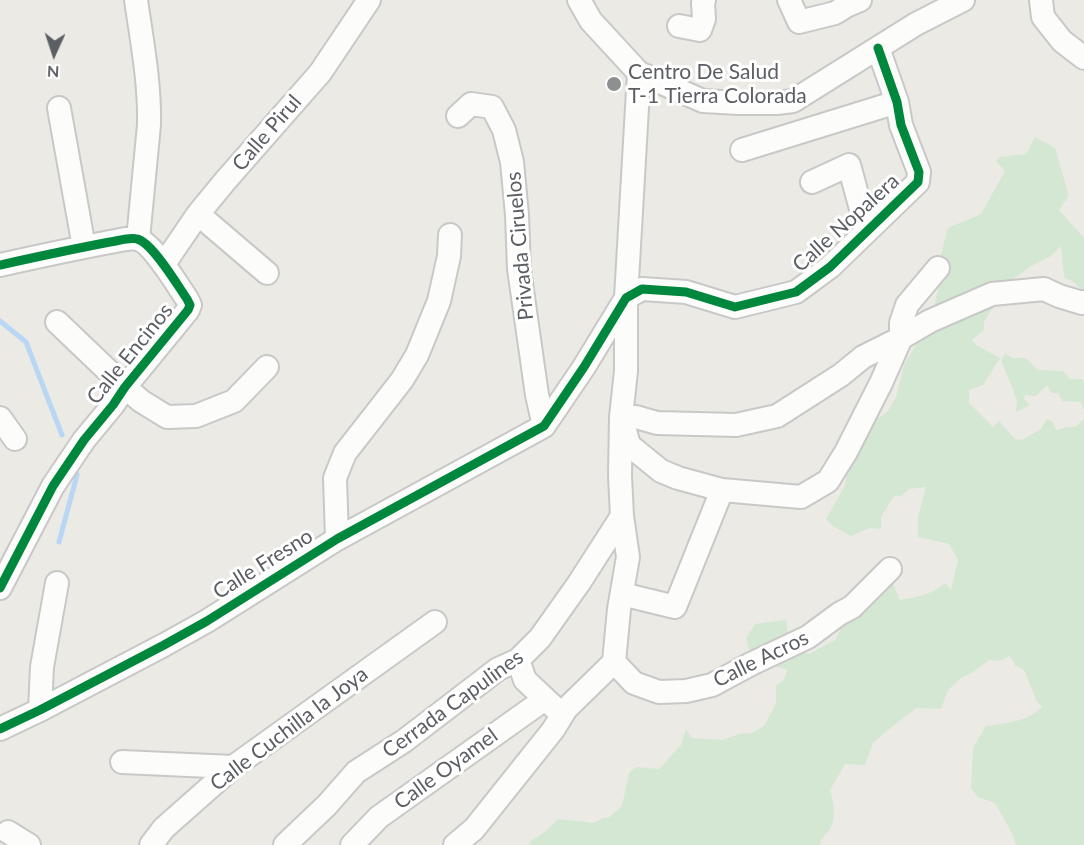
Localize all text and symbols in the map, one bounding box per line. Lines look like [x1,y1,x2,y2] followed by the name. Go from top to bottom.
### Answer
[24,24,84,84] north arrow
[628,59,807,109] place label: Centro De Salud T-1 Tierra Colorada
[46,63,60,82] text: N
[605,75,623,93] marker: Centro De Salud T-1 Tierra Colorada
[227,90,307,176] street label: Calle Pirul
[788,169,904,277] street label: Calle Nopalera
[501,171,539,321] street label: Privada Ciruelos
[82,299,178,409] street label: Calle Encinos
[208,523,318,605] street label: Calle Fresno
[709,625,813,693] street label: Calle Acros
[378,644,528,764] street label: Cerrada Capulines
[205,662,373,796] street label: Calle Cuchilla la Joya
[389,723,503,815] street label: Calle Oyamel

